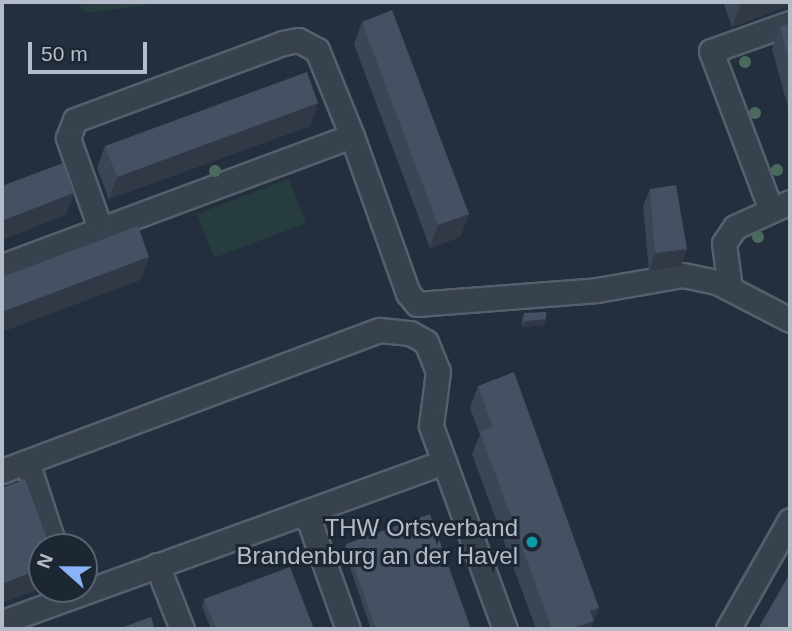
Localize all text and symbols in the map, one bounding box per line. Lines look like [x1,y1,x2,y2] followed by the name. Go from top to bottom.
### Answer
[32,28,150,72] scale bar
[41,42,88,65] text: 50 m
[236,514,518,570] place label: THW Ortsverband Brandenburg an der Havel
[28,533,98,603] north arrow
[524,534,540,550] marker: THW Ortsverband Brandenburg an der Havel
[33,551,57,571] text: N

